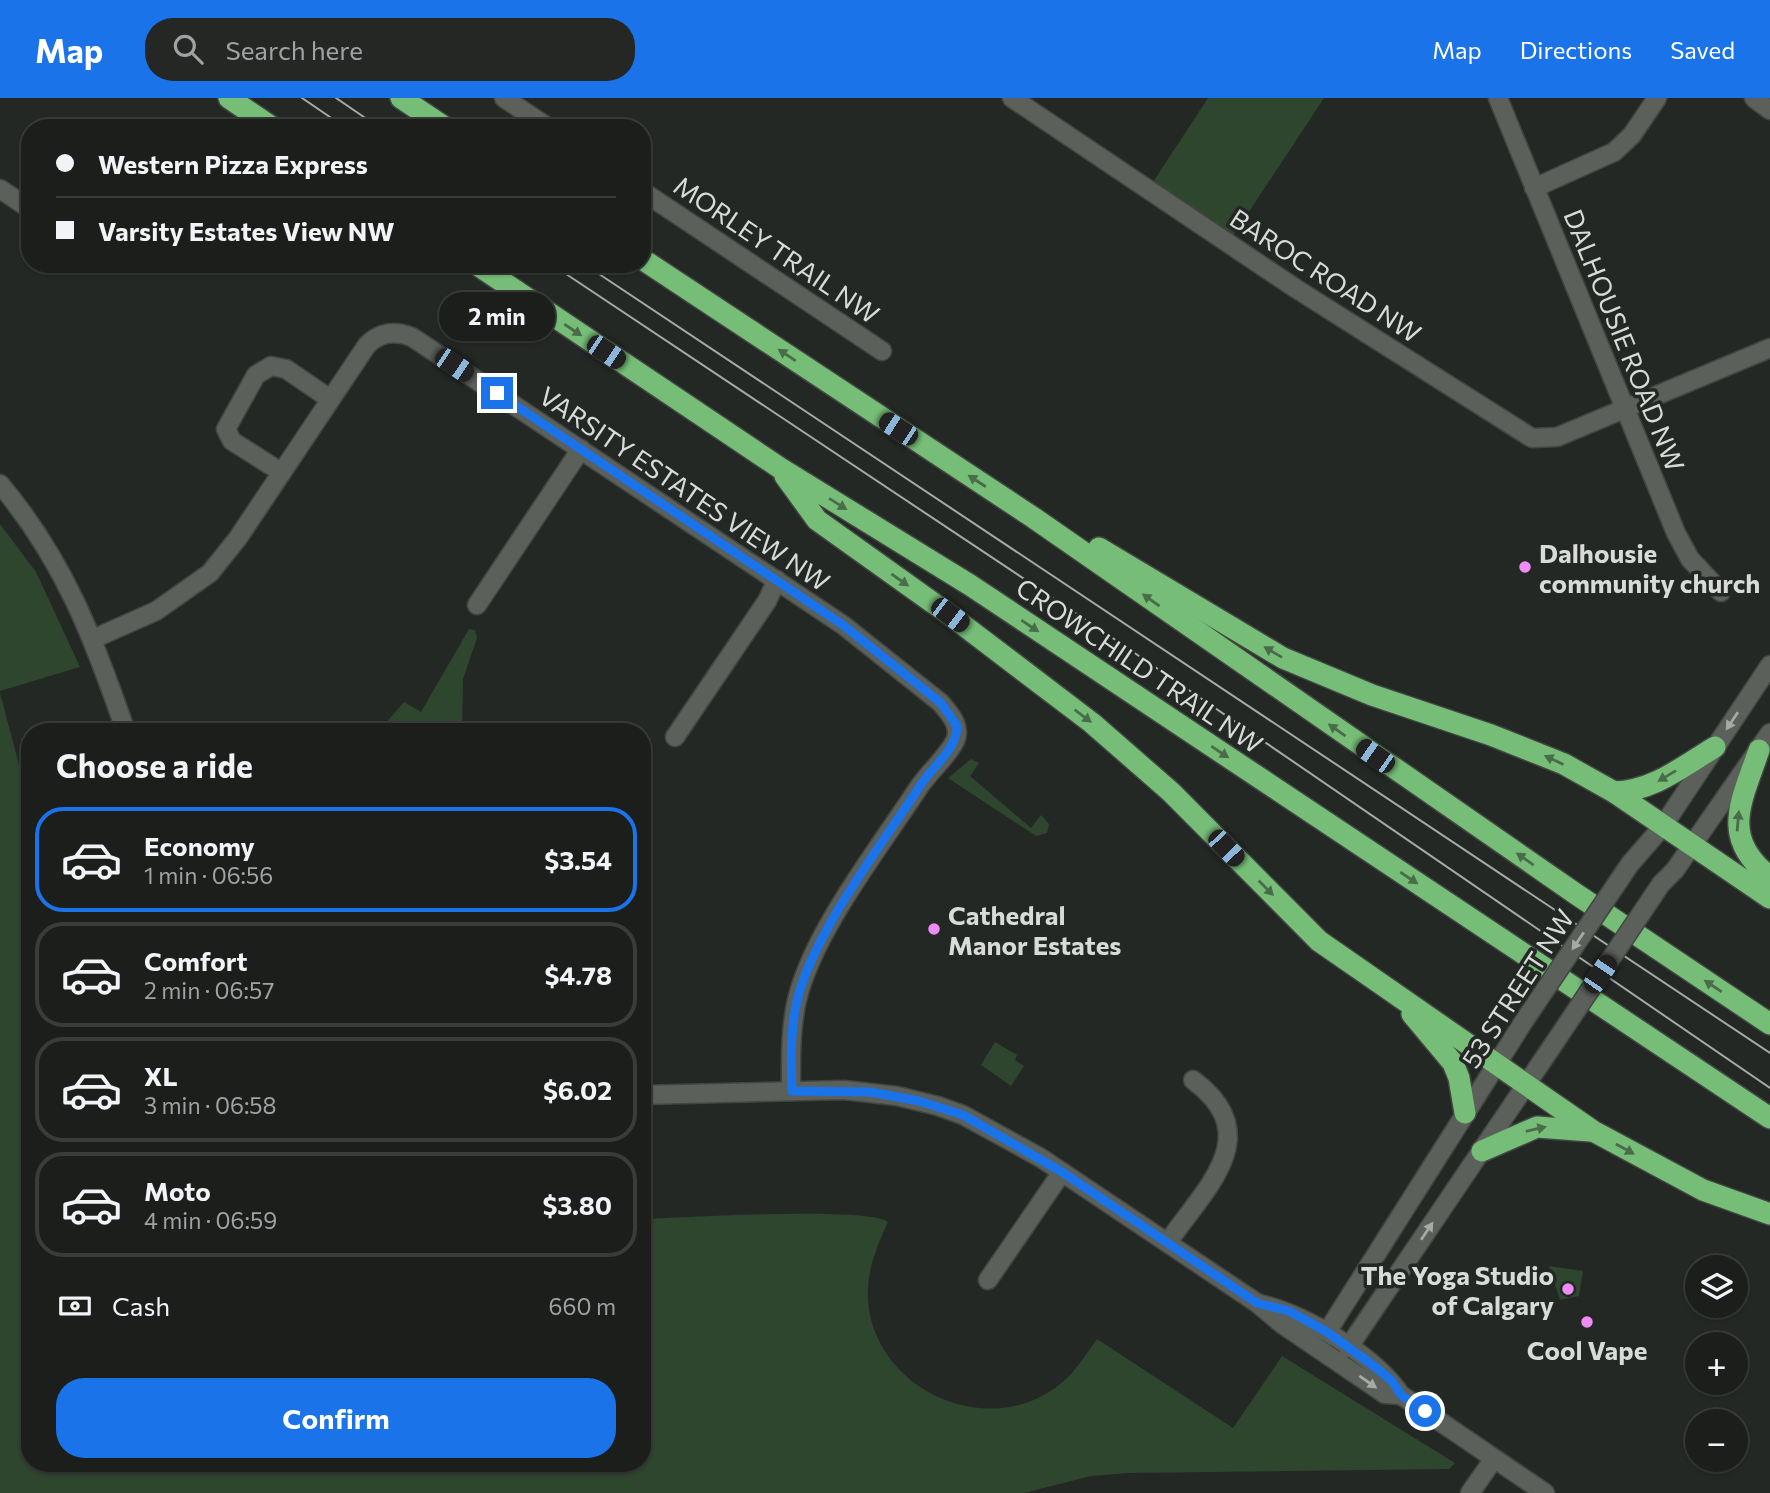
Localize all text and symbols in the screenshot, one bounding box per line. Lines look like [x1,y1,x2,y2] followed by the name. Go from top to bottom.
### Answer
[145,18,635,81] search box
[35,29,103,70] text: Map
[169,30,207,68] icon: search
[225,34,363,65] text: Search here
[1432,35,1482,64] text: Map
[1520,35,1632,64] text: Directions
[1670,35,1735,64] text: Saved
[98,148,368,179] text: Western Pizza Express
[669,169,885,329] street label: MORLEY TRAIL NW
[1225,202,1427,348] street label: BAROC ROAD NW
[1558,205,1692,475] street label: DALHOUSIE ROAD NW
[98,215,395,246] text: Varsity Estates View NW
[439,292,555,341] callout: 2 min
[468,302,526,330] text: 2 min
[564,323,583,336] one-way arrow
[583,332,630,372] car
[431,345,478,385] car
[778,349,797,362] one-way arrow
[481,377,513,409] route end
[534,379,836,597] street label: VARSITY ESTATES VIEW NW
[875,409,922,449] car
[968,474,986,488] one-way arrow
[829,498,848,511] one-way arrow
[1539,537,1760,598] place label: Dalhousie community church
[1517,559,1533,575] marker: Dalhousie community church
[1011,571,1269,759] street label: CROWCHILD TRAIL NW
[891,573,910,587] one-way arrow
[1142,593,1160,607] one-way arrow
[927,594,974,636] car
[1021,619,1040,632] one-way arrow
[1264,646,1283,659] one-way arrow
[1073,709,1092,723] one-way arrow
[1726,712,1739,731] one-way arrow
[1328,723,1346,737] one-way arrow
[1352,735,1399,777] car
[56,745,253,785] text: Choose a ride
[1210,745,1229,758] one-way arrow
[1544,754,1564,766] one-way arrow
[1657,770,1676,783] one-way arrow
[1733,810,1744,832] one-way arrow
[1204,826,1249,870] car
[60,828,123,891] icon: car
[144,830,255,861] text: Economy
[544,844,612,875] text: $3.54
[1515,853,1534,866] one-way arrow
[144,861,273,889] text: 1 min · 06:56
[1399,872,1419,885] one-way arrow
[1258,880,1275,897] one-way arrow
[948,899,1121,960] place label: Cathedral Manor Estates
[1454,903,1580,1073] street label: 53 STREET NW
[926,921,942,937] marker: Cathedral Manor Estates
[1572,931,1585,950] one-way arrow
[60,943,123,1006] icon: car
[144,945,247,976] text: Comfort
[1580,951,1621,997] car
[544,959,612,990] text: $4.78
[144,976,274,1004] text: 2 min · 06:57
[1704,979,1722,993] one-way arrow
[60,1058,123,1121] icon: car
[144,1060,178,1091] text: XL
[543,1074,612,1105] text: $6.02
[144,1091,277,1119] text: 3 min · 06:58
[1525,1123,1547,1134] one-way arrow
[1615,1143,1634,1155] one-way arrow
[60,1173,123,1236] icon: car
[144,1175,211,1206] text: Moto
[542,1189,612,1220] text: $3.80
[144,1206,277,1234] text: 4 min · 06:59
[1421,1221,1434,1241] one-way arrow
[1685,1255,1748,1472] map controls
[1685,1255,1748,1318] button: layers
[1361,1259,1554,1320] place label: The Yoga Studio of Calgary
[1560,1281,1576,1297] marker: The Yoga Studio of Calgary
[56,1287,94,1325] icon: cash
[112,1290,170,1321] text: Cash
[549,1292,616,1320] text: 660 m
[1579,1314,1595,1330] marker: Cool Vape
[1685,1332,1748,1395] button: +
[1527,1334,1647,1365] place label: Cool Vape
[1359,1375,1377,1389] one-way arrow
[56,1378,616,1458] button: Confirm
[1409,1395,1441,1427] route start
[1685,1409,1748,1472] button: −

